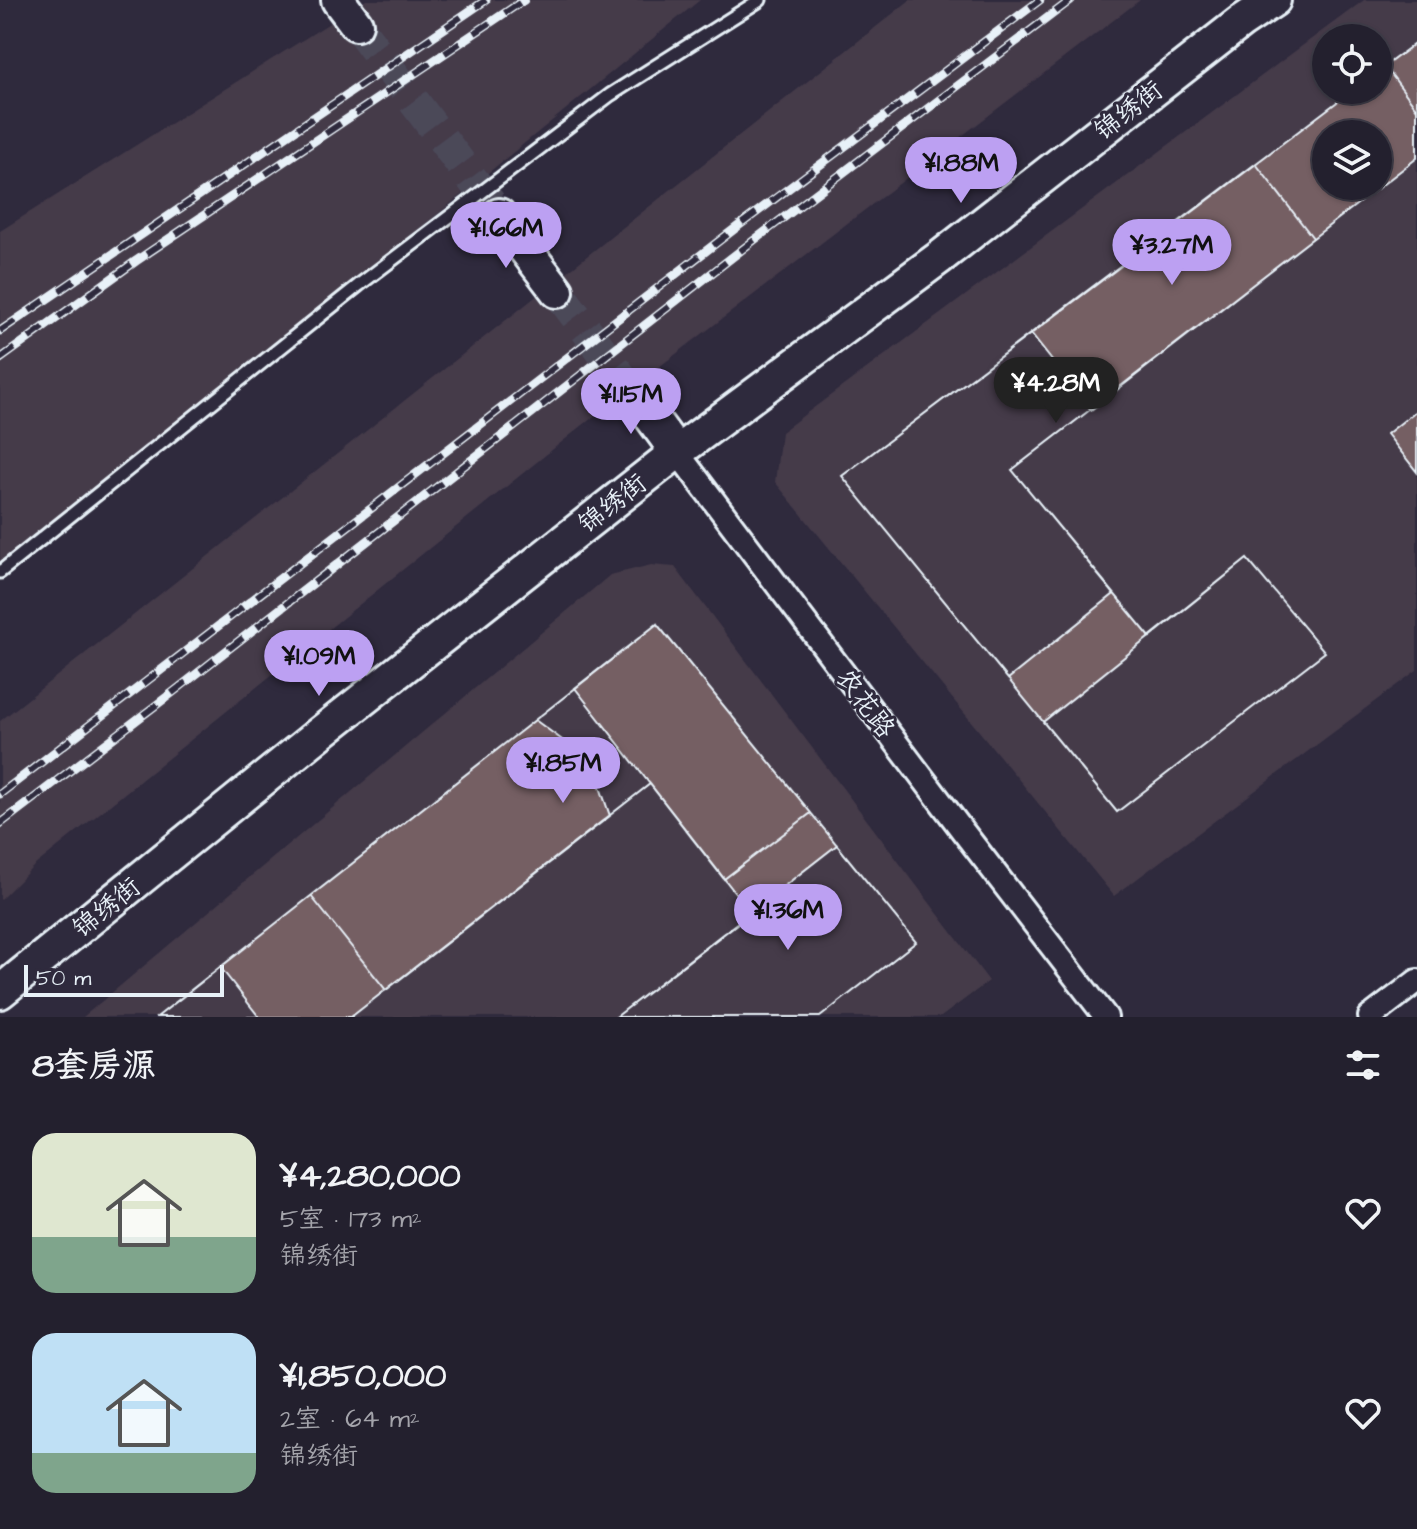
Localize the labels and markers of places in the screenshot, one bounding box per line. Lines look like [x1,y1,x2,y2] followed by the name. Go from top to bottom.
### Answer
[896,137,1026,205] pin: ¥1.88M
[441,202,571,270] pin: ¥1.66M
[1107,219,1237,287] pin: ¥3.27M
[991,357,1121,425] pin: ¥4.28M
[566,368,696,436] pin: ¥1.15M
[254,630,384,698] pin: ¥1.09M
[498,737,628,805] pin: ¥1.85M
[723,884,853,952] pin: ¥1.36M

